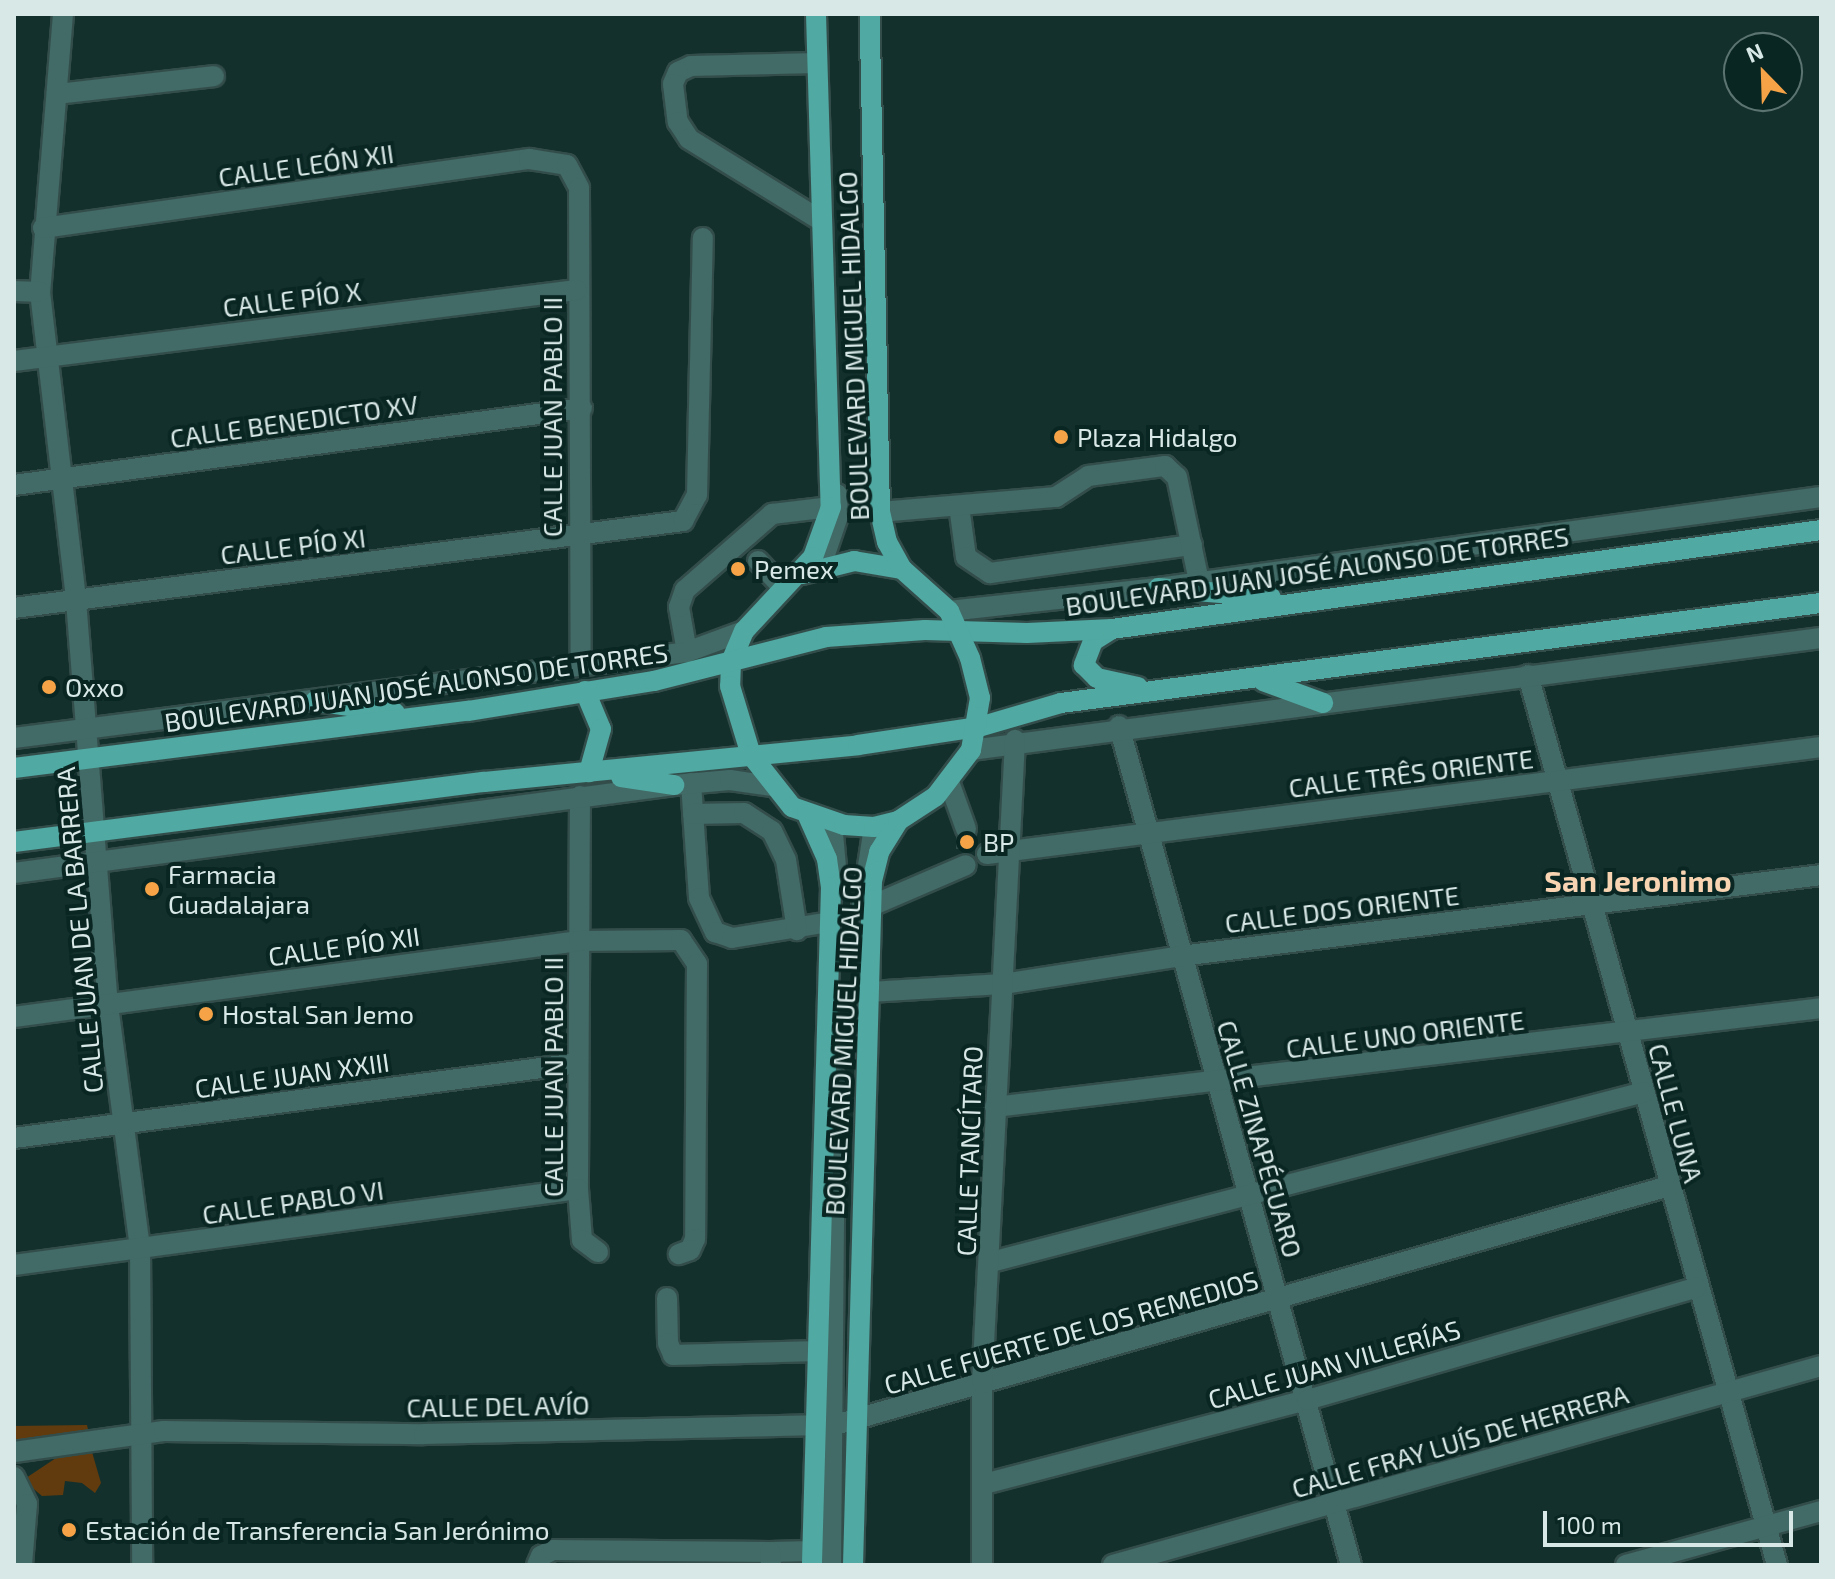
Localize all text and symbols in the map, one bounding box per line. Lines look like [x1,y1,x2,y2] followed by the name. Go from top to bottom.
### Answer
[1723,32,1803,112] north arrow
[1742,37,1767,67] text: N
[216,137,396,193] street label: CALLE LEÓN XII
[831,171,875,521] street label: BOULEVARD MIGUEL HIDALGO
[221,275,363,323] street label: CALLE PÍO X
[536,297,568,537] street label: CALLE JUAN PABLO II
[168,388,420,454] street label: CALLE BENEDICTO XV
[1077,421,1238,453] place label: Plaza Hidalgo
[1052,428,1070,446] marker: Plaza Hidalgo
[1062,520,1572,622] street label: BOULEVARD JUAN JOSÉ ALONSO DE TORRES
[219,522,367,570] street label: CALLE PÍO XI
[754,553,834,585] place label: Pemex
[729,560,747,578] marker: Pemex
[161,636,671,738] street label: BOULEVARD JUAN JOSÉ ALONSO DE TORRES
[65,671,124,703] place label: Oxxo
[40,678,58,696] marker: Oxxo
[1287,742,1535,804] street label: CALLE TRÊS ORIENTE
[49,765,109,1095] street label: CALLE JUAN DE LA BARRERA
[983,826,1014,858] place label: BP
[958,833,976,851] marker: BP
[168,858,310,920] place label: Farmacia Guadalajara
[1544,862,1732,898] district label: San Jeronimo
[818,865,868,1217] street label: BOULEVARD MIGUEL HIDALGO
[1223,879,1461,939] street label: CALLE DOS ORIENTE
[143,880,161,898] marker: Farmacia Guadalajara
[266,920,422,972] street label: CALLE PÍO XII
[537,957,569,1197] street label: CALLE JUAN PABLO II
[222,998,415,1030] place label: Hostal San Jemo
[1284,1004,1526,1064] street label: CALLE UNO ORIENTE
[197,1005,215,1023] marker: Hostal San Jemo
[1211,1017,1309,1261] street label: CALLE ZINAPÉCUARO
[1642,1040,1710,1186] street label: CALLE LUNA
[950,1045,988,1257] street label: CALLE TANCÍTARO
[192,1046,392,1104] street label: CALLE JUAN XXIII
[200,1174,386,1230] street label: CALLE PABLO VI
[880,1264,1262,1400] street label: CALLE FUERTE DE LOS REMEDIOS
[1204,1313,1464,1415] street label: CALLE JUAN VILLERÍAS
[1288,1378,1632,1504] street label: CALLE FRAY LUÍS DE HERRERA
[406,1389,590,1423] street label: CALLE DEL AVÍO
[1547,1495,1797,1545] scale bar
[1557,1510,1622,1539] text: 100 m
[85,1514,551,1546] place label: Estación de Transferencia San Jerónimo
[60,1521,78,1539] marker: Estación de Transferencia San Jerónimo

